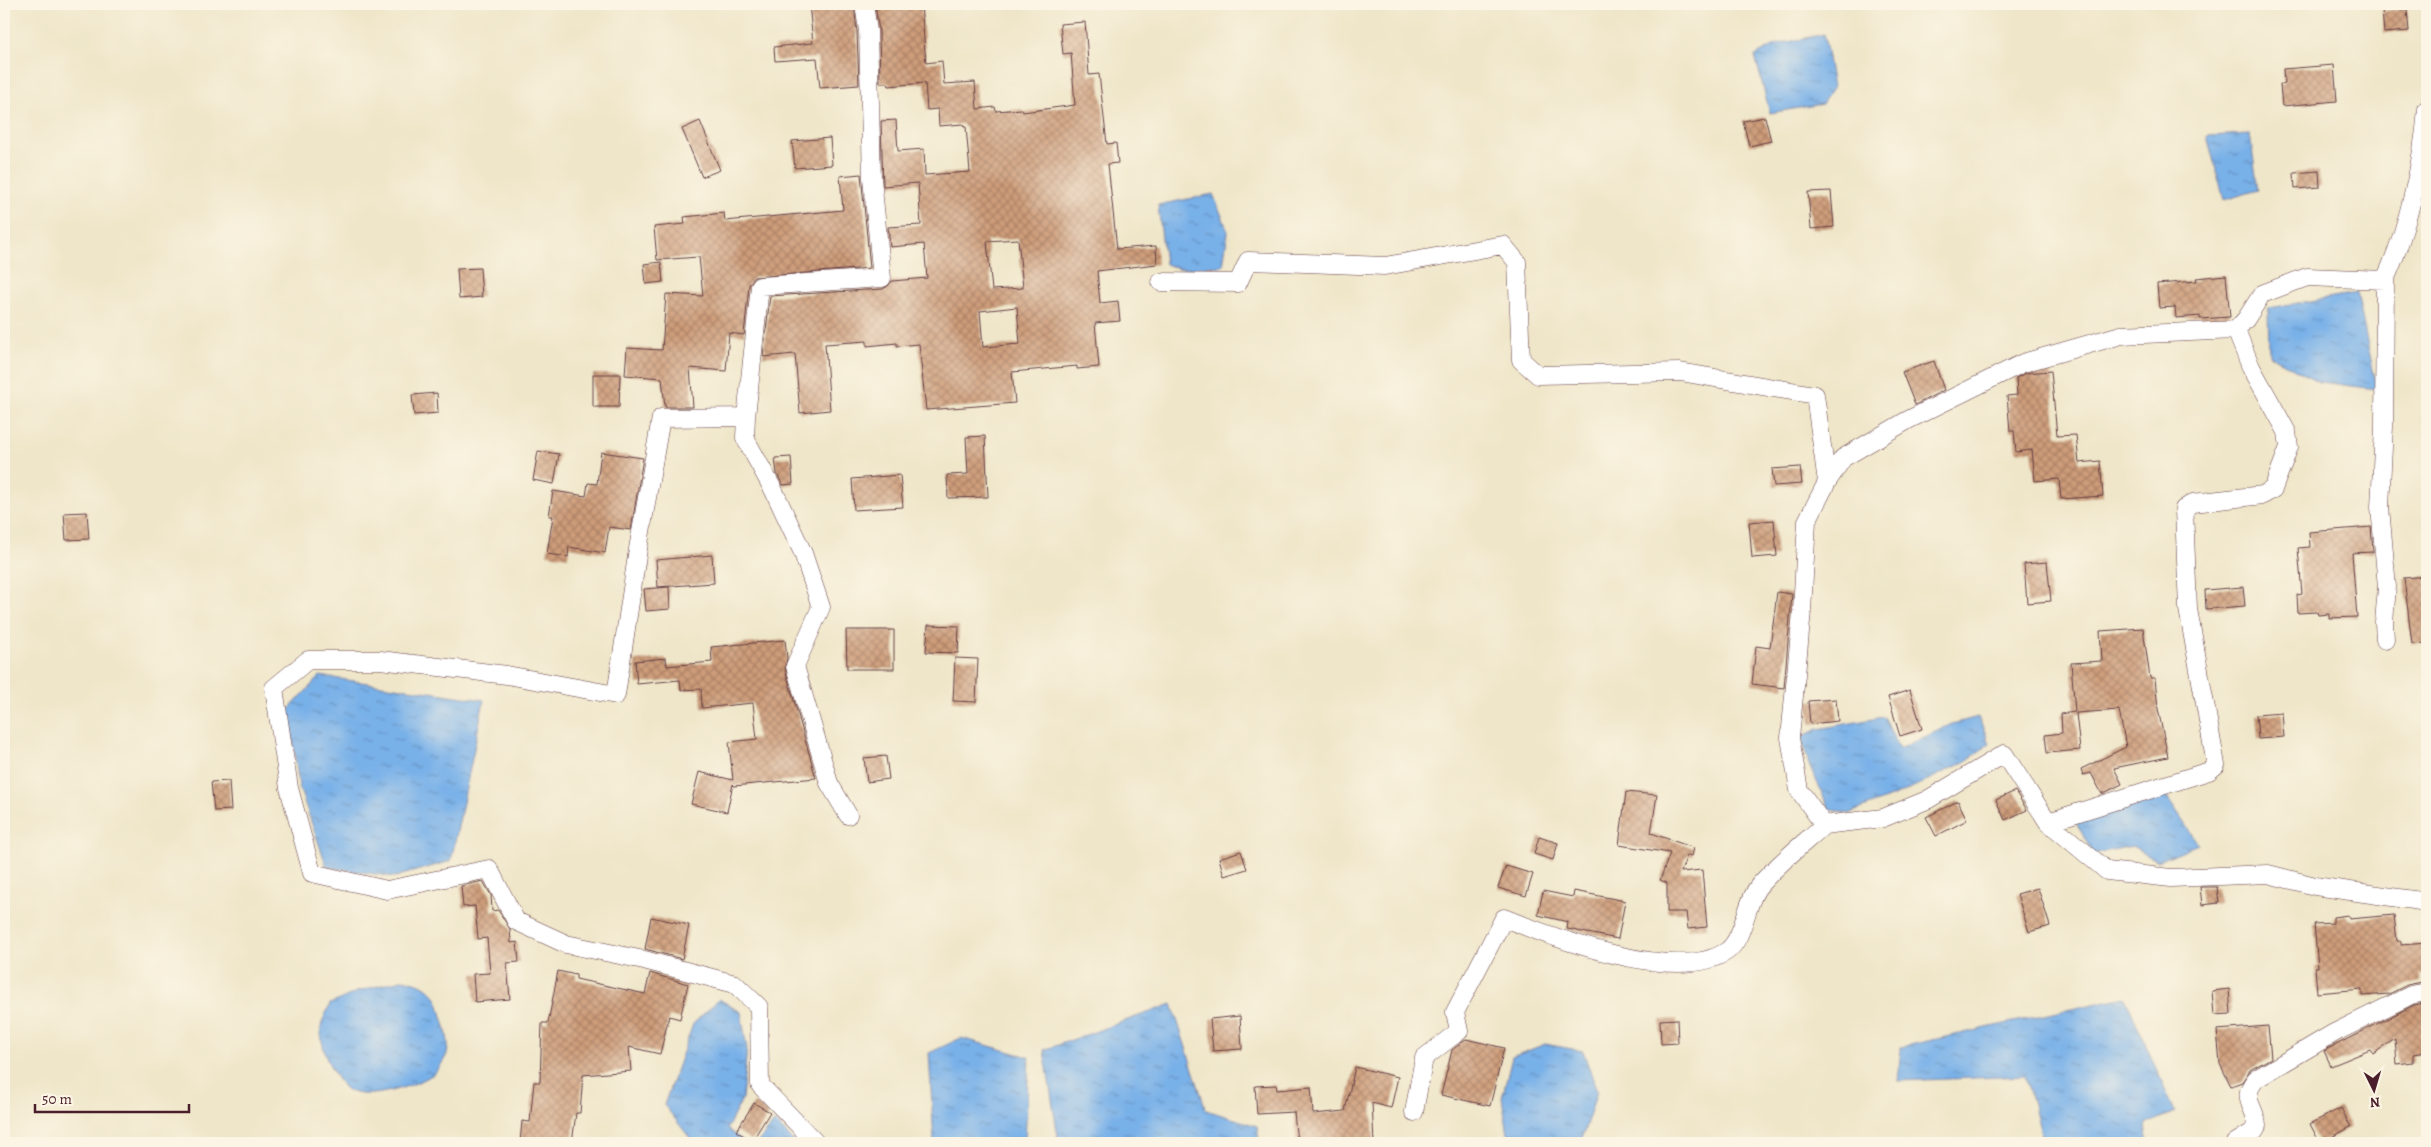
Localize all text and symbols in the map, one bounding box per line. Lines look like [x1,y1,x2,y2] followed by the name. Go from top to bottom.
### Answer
[2348,1064,2398,1114] north arrow
[35,1082,189,1114] scale bar
[42,1089,72,1109] text: 50 m
[2369,1093,2381,1112] text: N

